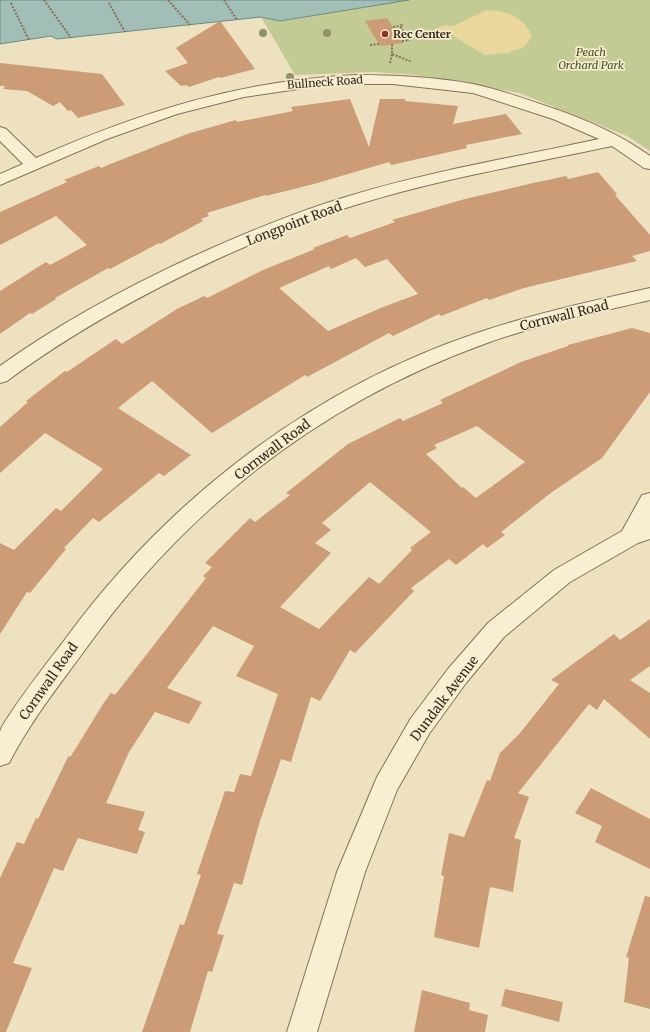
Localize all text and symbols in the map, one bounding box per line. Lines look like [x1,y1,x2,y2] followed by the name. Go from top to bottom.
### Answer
[393,27,451,41] place label: Rec Center
[380,29,390,39] marker: Rec Center
[558,45,624,72] park label: Peach Orchard Park
[287,72,364,92] street label: Bullneck Road
[244,197,344,249] street label: Longpoint Road
[518,296,610,335] street label: Cornwall Road
[231,415,314,484] street label: Cornwall Road
[15,639,82,723] street label: Cornwall Road
[407,652,482,744] street label: Dundalk Avenue

